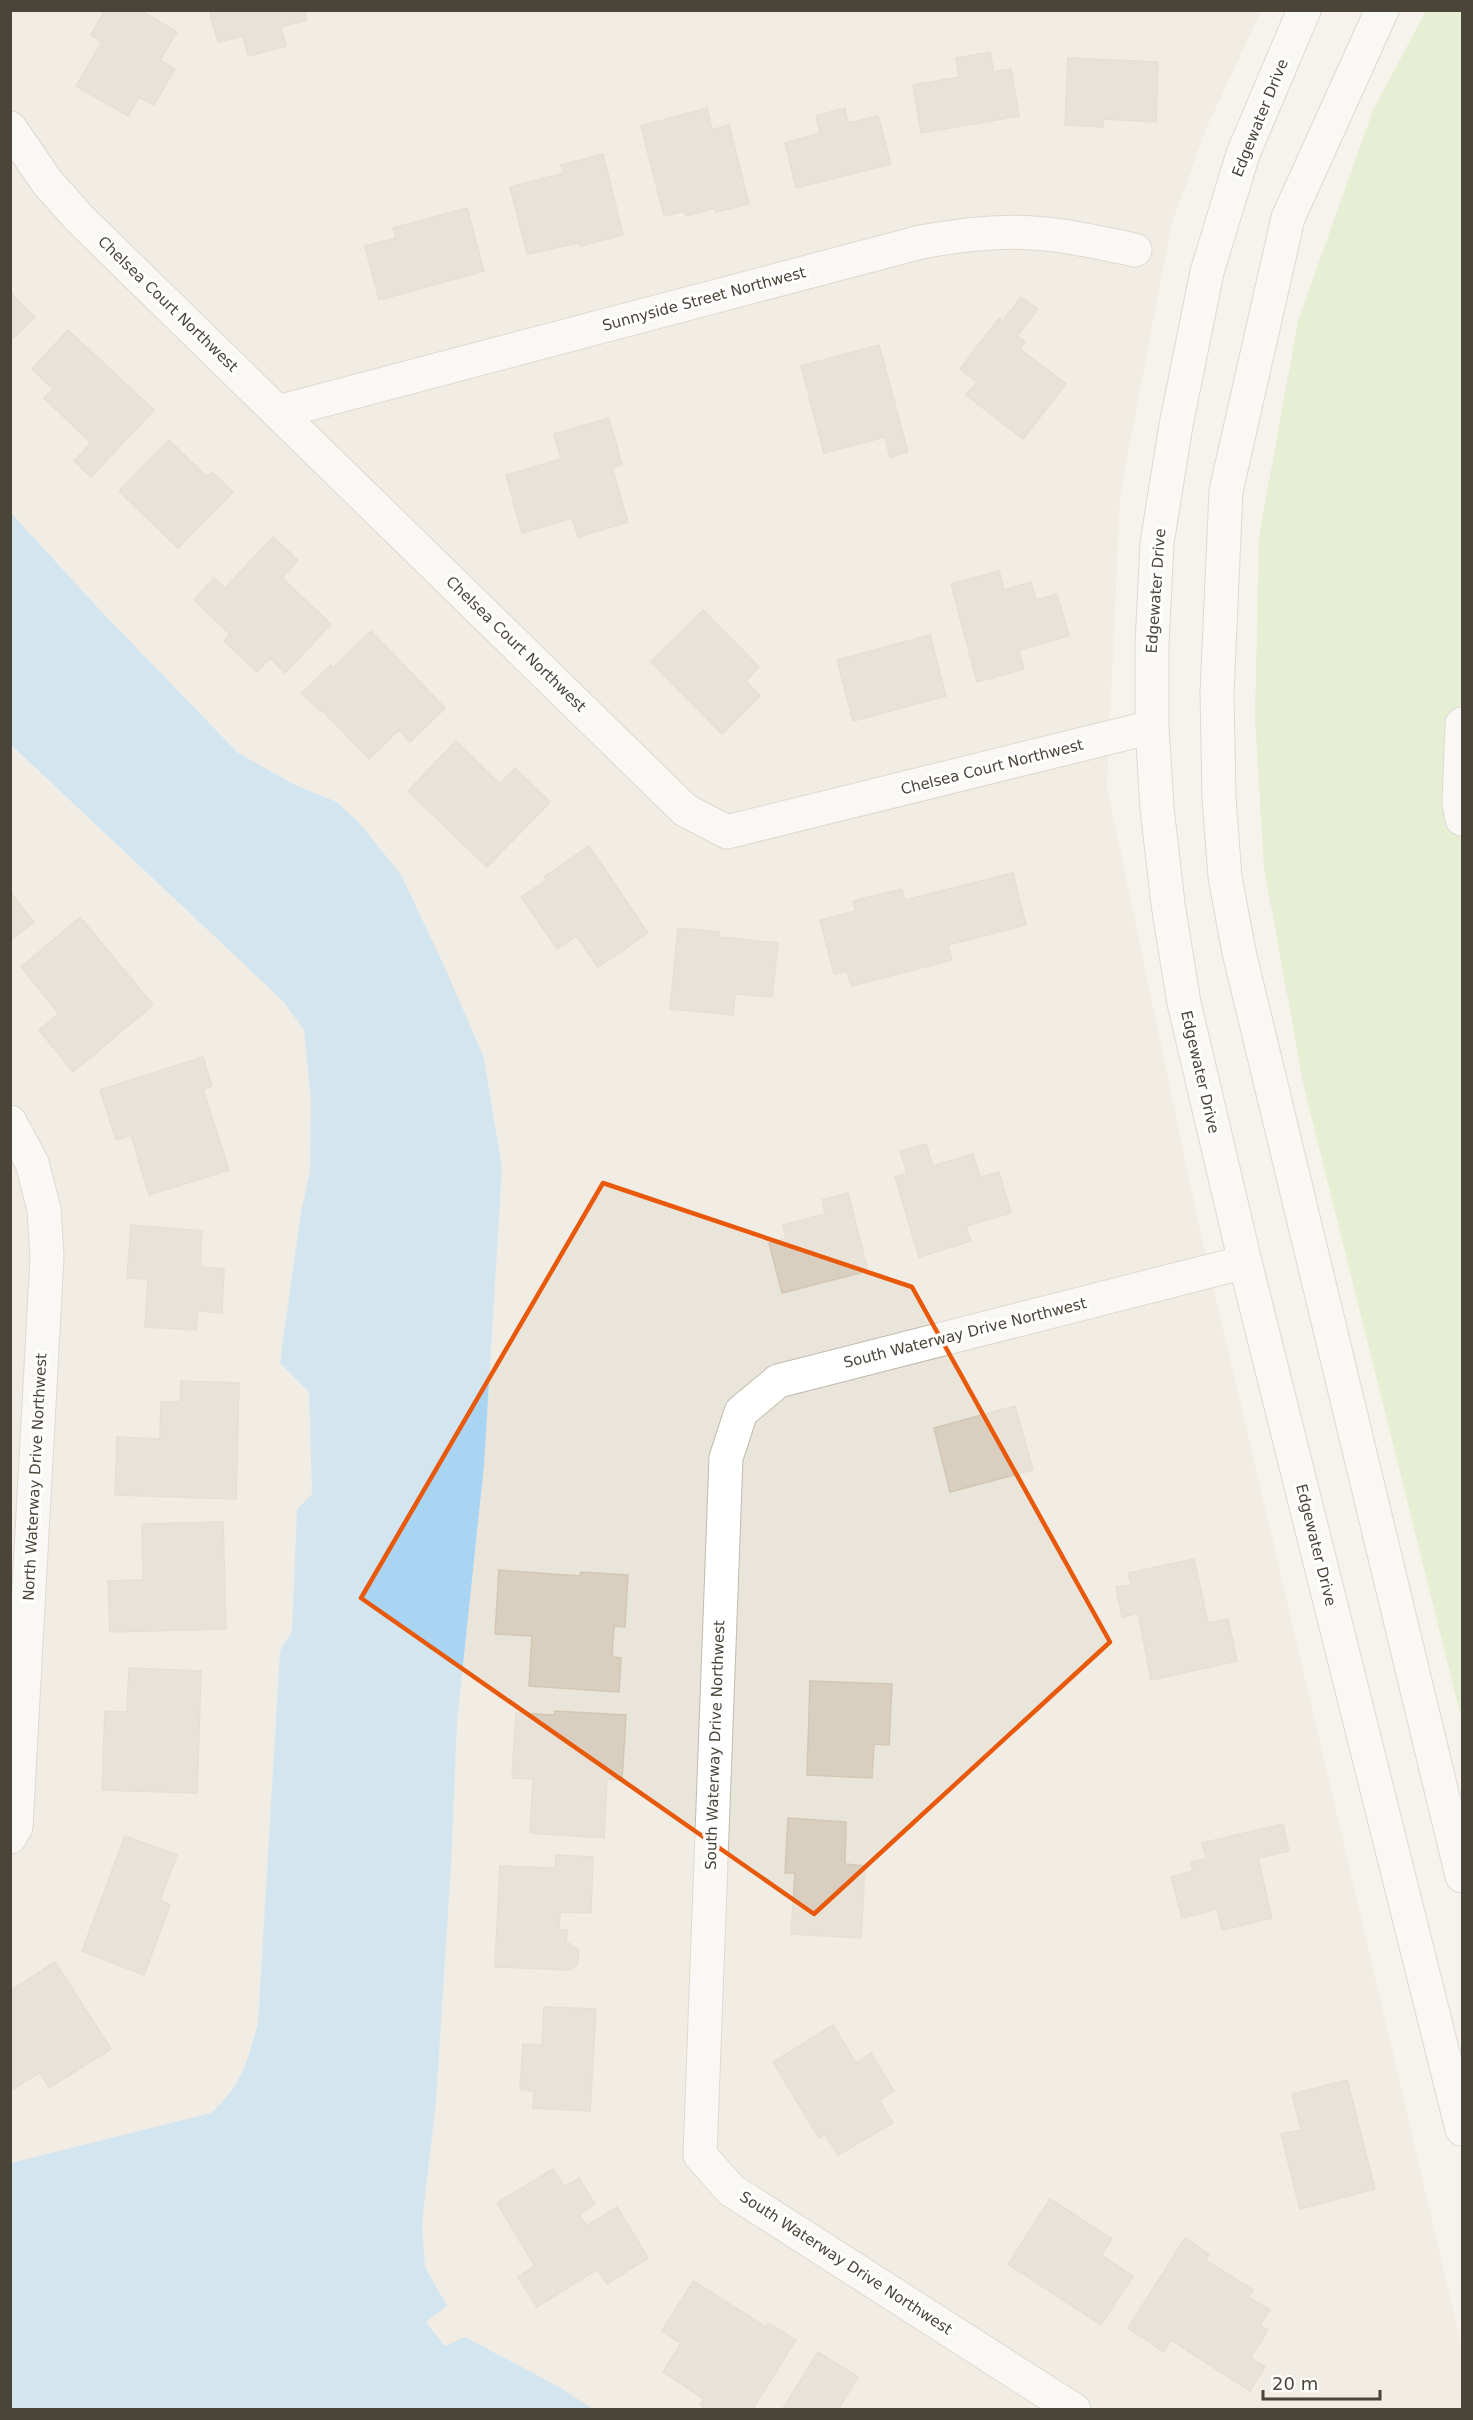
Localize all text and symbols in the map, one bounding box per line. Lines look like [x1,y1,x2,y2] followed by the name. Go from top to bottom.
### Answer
[1228,57,1292,179] street label: Edgewater Drive
[94,232,242,376] street label: Chelsea Court Northwest
[600,263,808,335] street label: Sunnyside Street Northwest
[1143,528,1169,654] street label: Edgewater Drive
[442,572,590,716] street label: Chelsea Court Northwest
[899,736,1085,798] street label: Chelsea Court Northwest
[1177,1009,1223,1135] street label: Edgewater Drive
[842,1294,1088,1372] street label: South Waterway Drive Northwest
[20,1353,50,1601] street label: North Waterway Drive Northwest
[1292,1482,1340,1608] street label: Edgewater Drive
[702,1620,728,1870] street label: South Waterway Drive Northwest
[736,2187,956,2339] street label: South Waterway Drive Northwest
[1263,2363,1380,2401] scale bar
[1272,2373,1318,2394] text: 20 m

